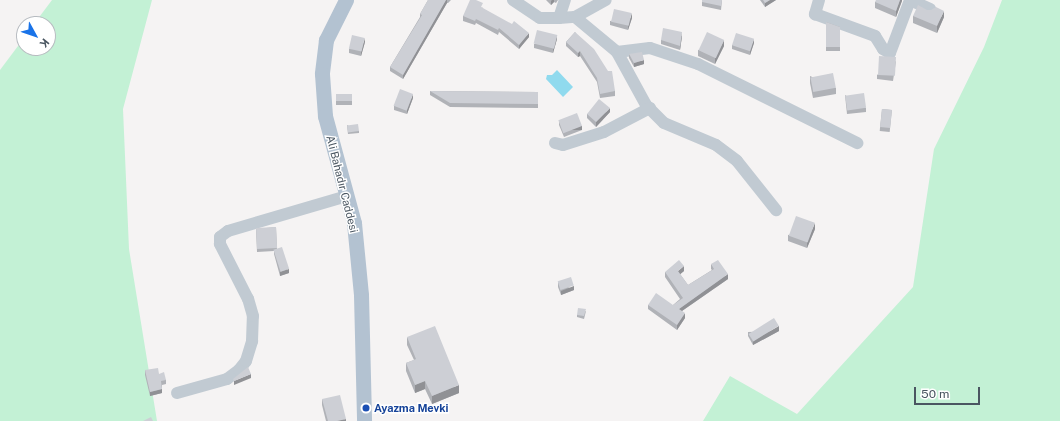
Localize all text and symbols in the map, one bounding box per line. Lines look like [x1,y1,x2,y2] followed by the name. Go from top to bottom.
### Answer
[16,16,56,56] north arrow
[37,36,52,50] text: K
[324,134,360,234] street label: Ali Bahadır Caddesi
[916,379,982,405] scale bar
[921,387,949,401] text: 50 m
[374,401,449,415] place label: Ayazma Mevki
[361,403,371,413] marker: Ayazma Mevki

